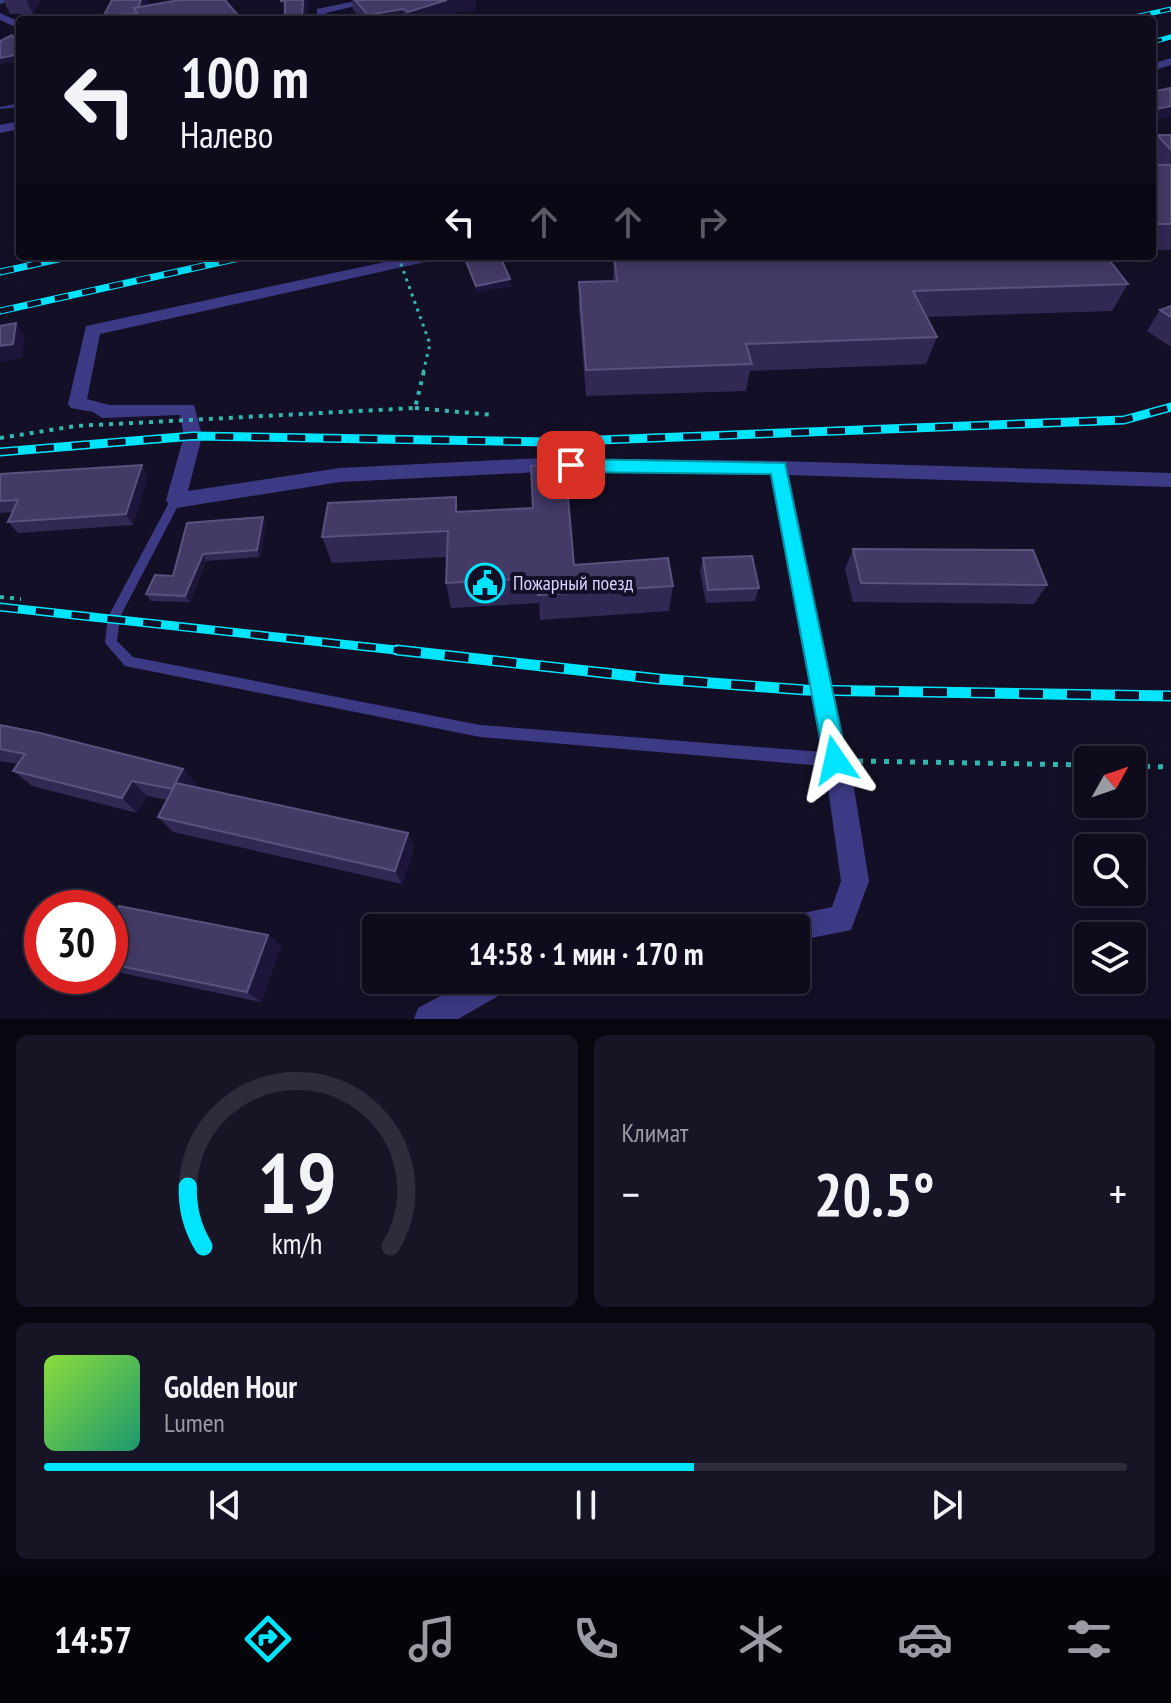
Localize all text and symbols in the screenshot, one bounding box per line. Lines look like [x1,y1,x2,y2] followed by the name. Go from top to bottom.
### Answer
[180,41,309,113] text: 100 m
[48,48,152,152] icon: left
[180,111,273,158] text: Налево
[438,200,482,244] icon: left
[522,200,566,244] icon: ahead
[606,200,650,244] icon: ahead
[690,200,734,244] icon: right
[537,431,605,499] pin
[549,443,593,487] icon: arrive
[464,562,506,604] public building icon: Пожарный поезд
[513,570,633,596] place label: Пожарный поезд
[793,718,877,802] position arrow
[1074,746,1146,818] north arrow
[1074,746,1146,994] map controls
[1074,834,1146,906] button: search
[24,890,128,994] speed limit sign: 30
[1074,922,1146,994] button: layers
[468,934,704,973] text: 14:58 · 1 мин · 170 m
[622,1116,688,1149] text: Климат
[257,1128,337,1236] text: 19
[814,1155,935,1233] text: 20.5°
[622,1165,640,1222] text: −
[1109,1165,1127,1222] text: +
[271,1225,322,1262] text: km/h
[164,1367,297,1406] text: Golden Hour
[164,1406,225,1439] text: Lumen
[203,1483,247,1527] icon: previous
[564,1483,608,1527] icon: pause
[925,1483,969,1527] icon: next
[240,1611,296,1667] icon: directions
[404,1611,460,1667] icon: music
[568,1611,624,1667] icon: phone
[733,1611,789,1667] icon: climate
[897,1611,953,1667] icon: car
[1061,1611,1117,1667] icon: filters
[54,1616,132,1663] text: 14:57

